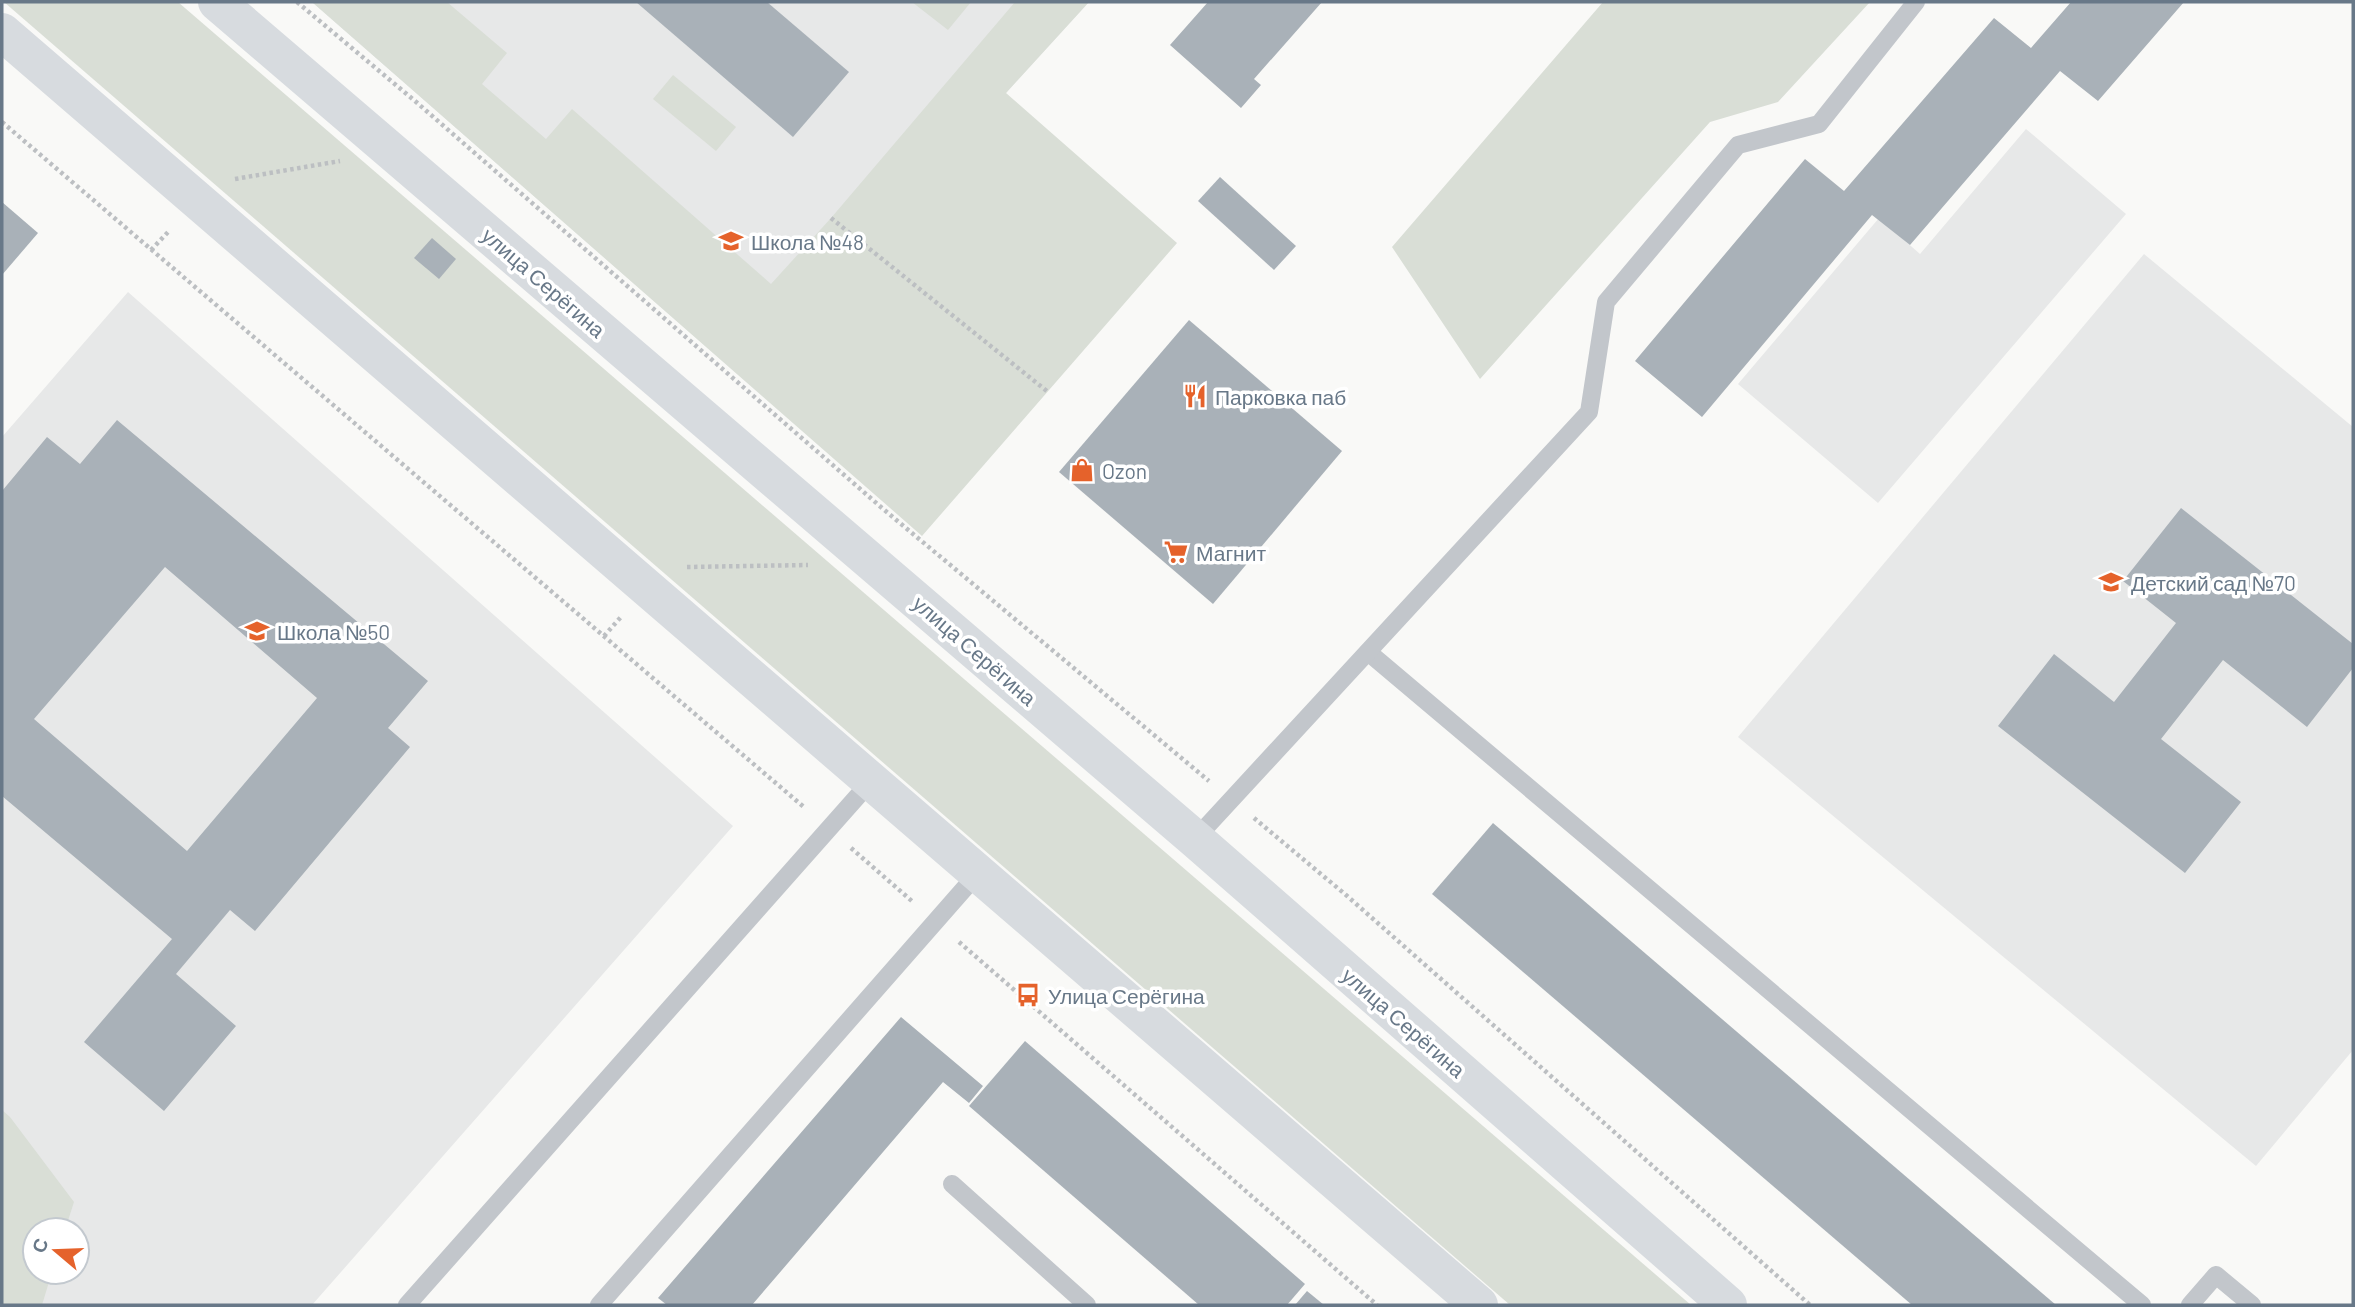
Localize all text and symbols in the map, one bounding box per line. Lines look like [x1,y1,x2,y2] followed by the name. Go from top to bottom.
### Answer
[477,222,611,342] street label: улица Серёгина
[717,227,745,255] school or university icon: Школа №48
[751,229,864,254] place label: Школа №48
[1181,382,1209,410] restaurant icon: Парковка паб
[1215,384,1346,409] place label: Парковка паб
[1068,456,1096,484] shop icon: Ozon
[1102,458,1147,483] place label: Ozon
[1162,538,1190,566] supermarket icon: Магнит
[1196,540,1266,565] place label: Магнит
[2097,568,2125,596] school or university icon: Детский сад №70
[2131,570,2296,595] place label: Детский сад №70
[908,590,1042,710] street label: улица Серёгина
[243,617,271,645] school or university icon: Школа №50
[277,619,390,644] place label: Школа №50
[1337,962,1471,1082] street label: улица Серёгина
[1014,981,1042,1009] bus stop icon: Улица Серёгина
[1048,983,1205,1008] place label: Улица Серёгина
[21,1216,91,1286] north arrow
[26,1235,53,1256] text: С

